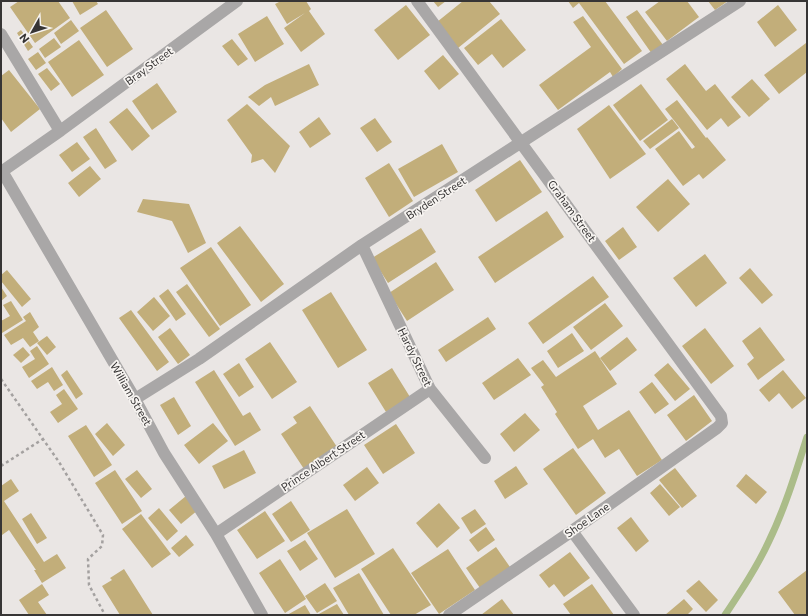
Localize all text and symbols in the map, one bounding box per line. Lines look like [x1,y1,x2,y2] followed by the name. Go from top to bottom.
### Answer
[12,12,52,52] north arrow
[16,31,31,46] text: N
[122,44,176,87] street label: Bray Street
[403,173,468,222] street label: Bryden Street
[546,177,599,244] street label: Graham Street
[396,325,435,389] street label: Hardy Street
[108,360,155,428] street label: William Street
[278,427,368,494] street label: Prince Albert Street
[562,499,612,540] street label: Shoe Lane

